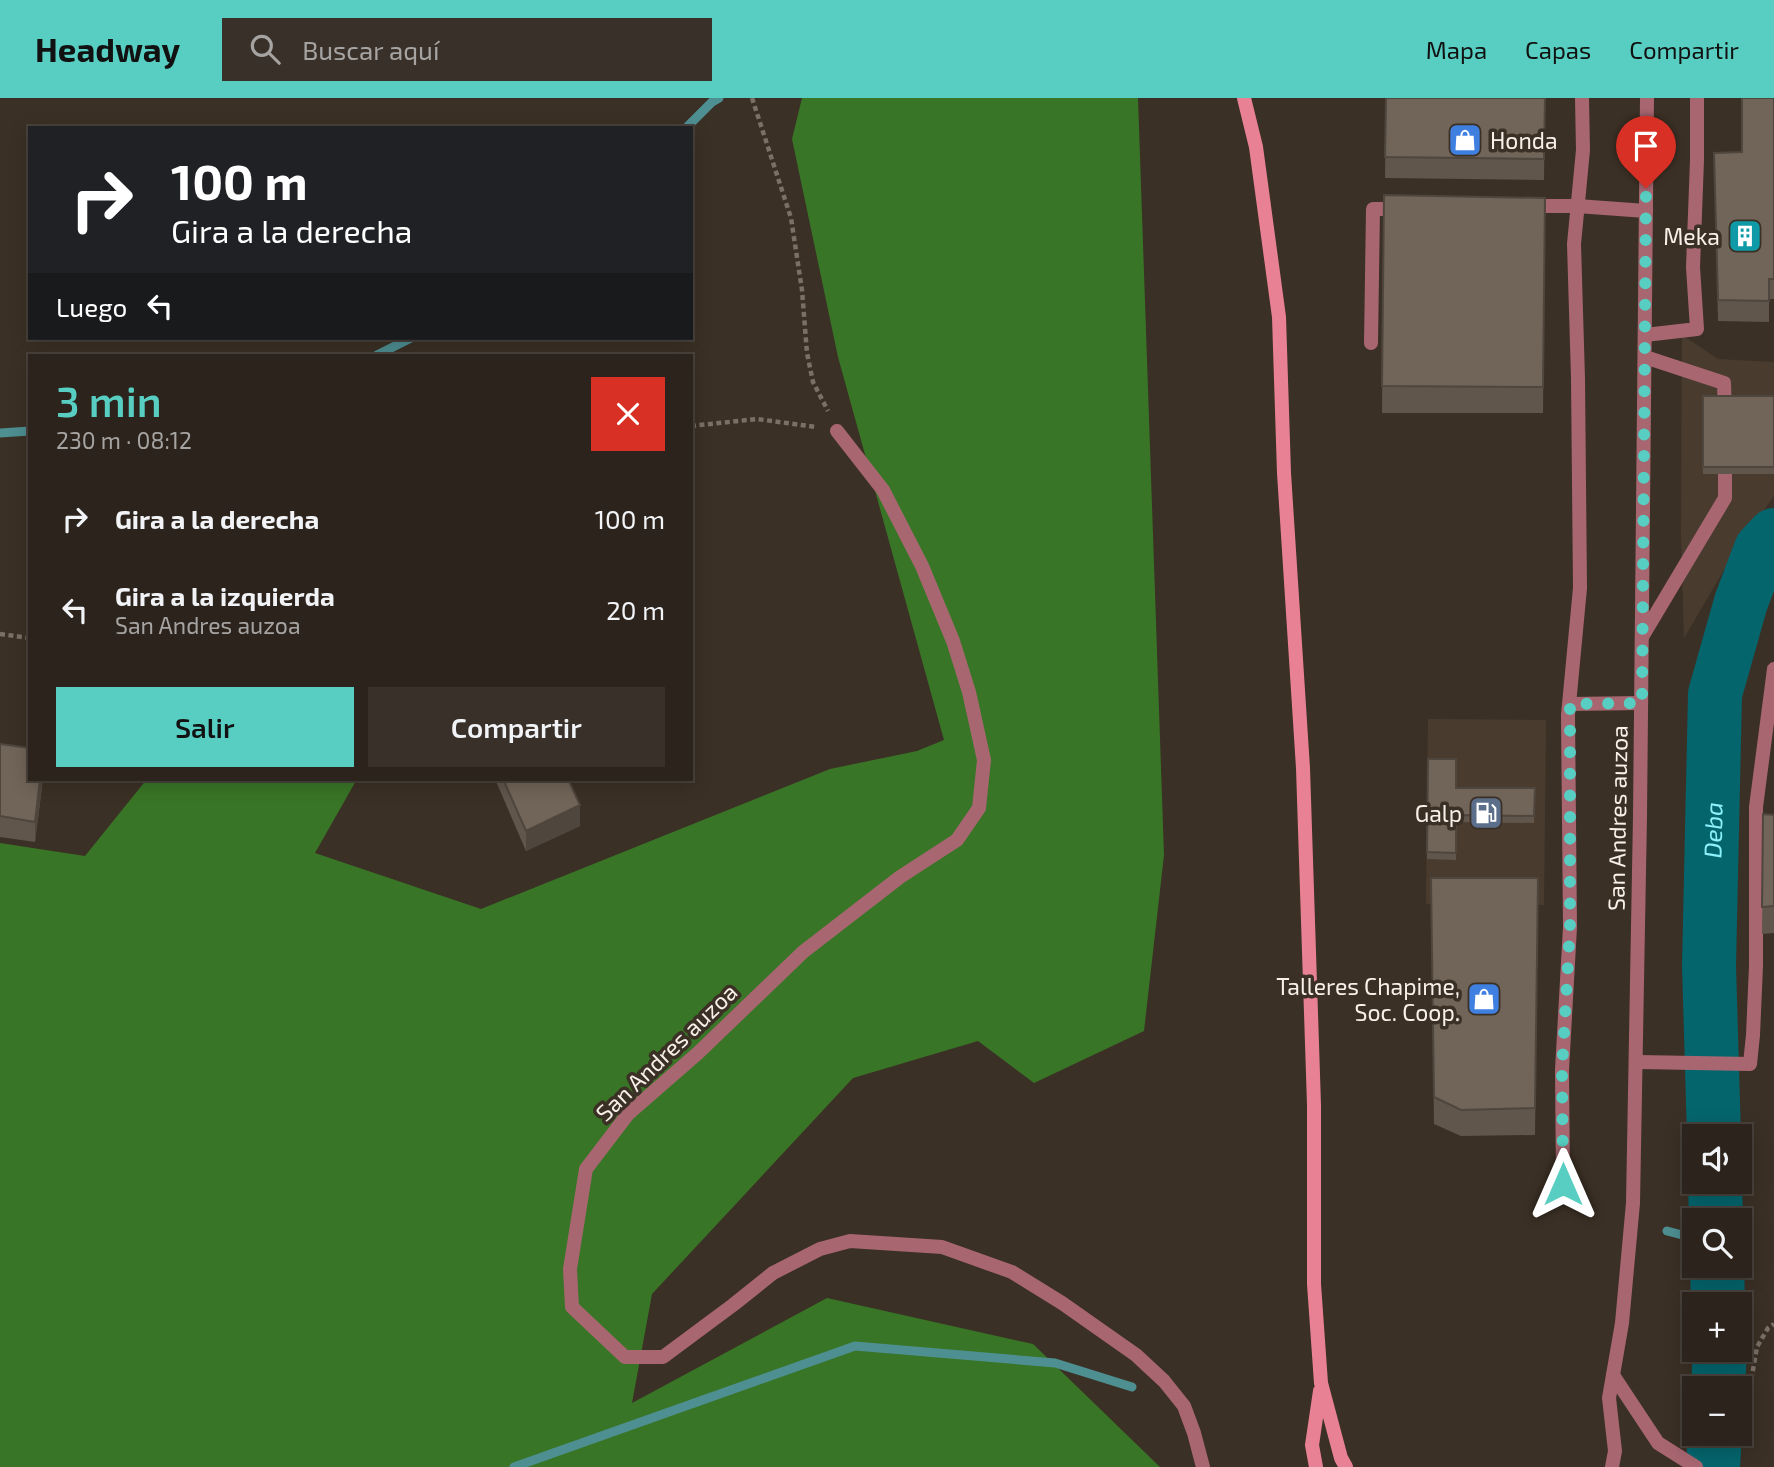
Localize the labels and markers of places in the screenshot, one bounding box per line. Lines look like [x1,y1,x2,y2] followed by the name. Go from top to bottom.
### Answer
[1616,116,1676,188] pin
[1446,121,1484,159] shop icon: Honda
[1490,126,1558,154] place label: Honda
[1726,217,1764,255] building icon: Meka
[1663,222,1720,250] place label: Meka
[1467,794,1505,832] fuel station icon: Galp
[1415,799,1462,827] place label: Galp
[1276,972,1460,1026] place label: Talleres Chapime, Soc. Coop.
[1465,980,1503,1018] shop icon: Talleres Chapime, Soc. Coop.

